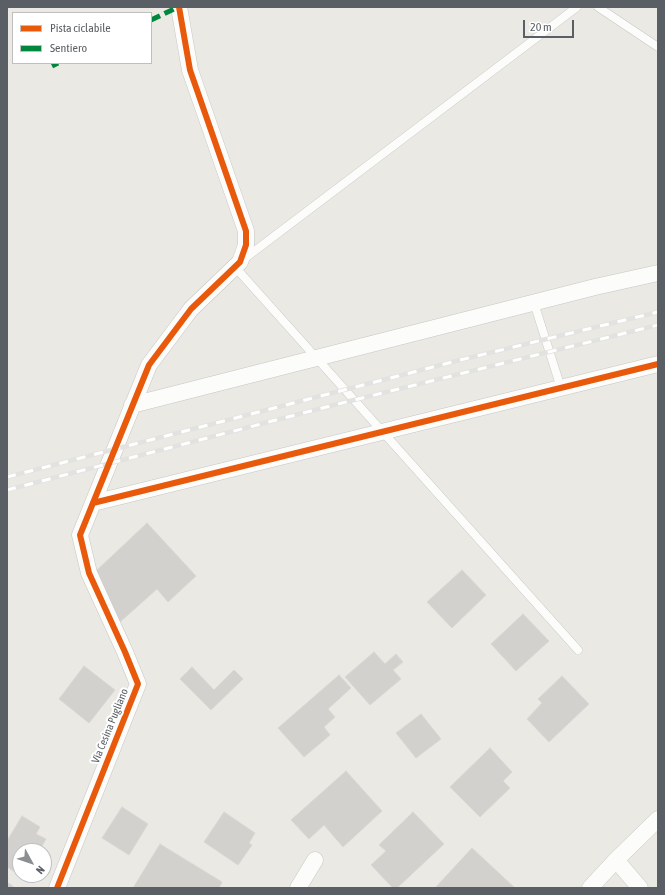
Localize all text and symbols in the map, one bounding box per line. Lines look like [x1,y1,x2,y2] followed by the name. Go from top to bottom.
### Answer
[12,12,152,64] legend
[525,12,576,38] scale bar
[530,20,552,34] text: 20 m
[50,21,111,35] text: Pista ciclabile
[50,41,87,55] text: Sentiero
[89,687,131,765] street label: Via Cesina Pugliano
[12,843,52,883] north arrow
[34,864,47,876] text: N

